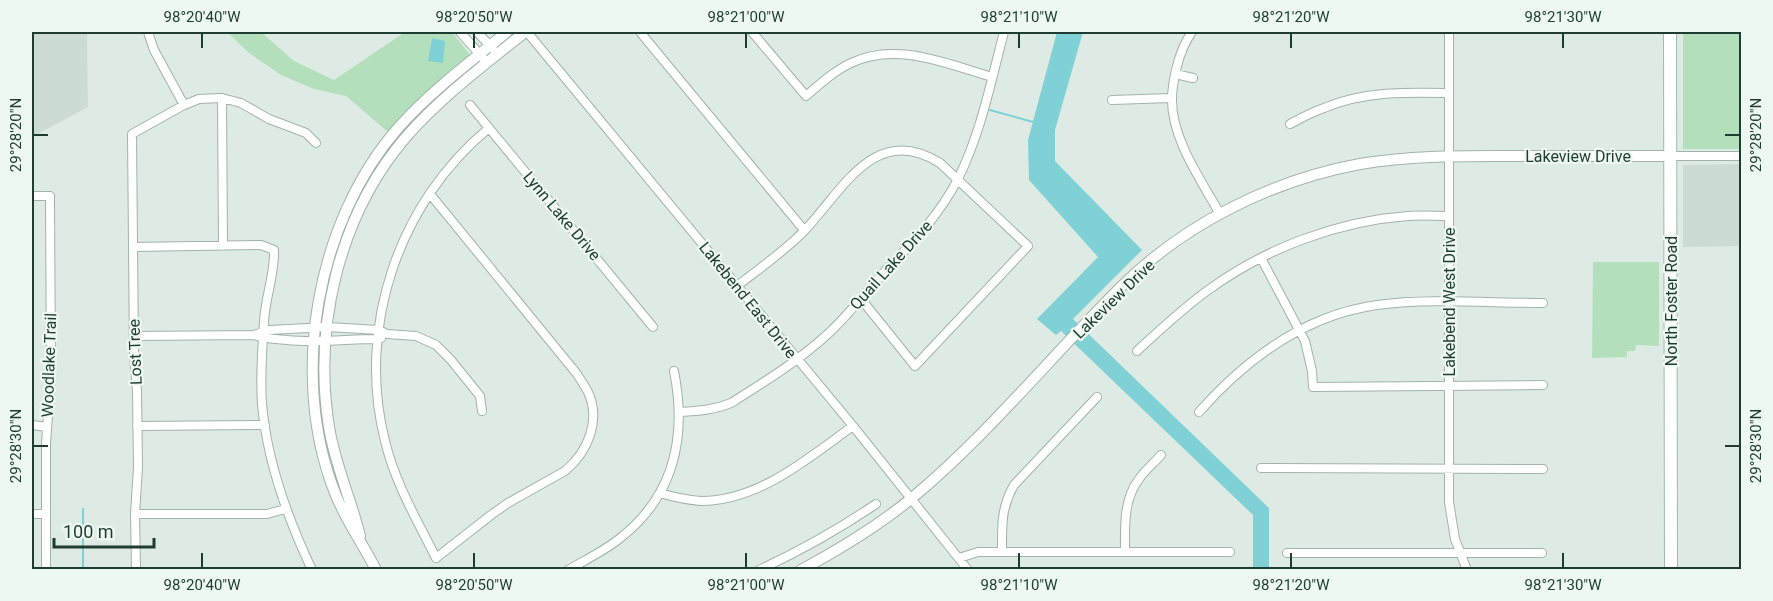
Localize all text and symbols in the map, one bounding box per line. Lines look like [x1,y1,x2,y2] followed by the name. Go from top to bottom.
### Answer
[164,8,240,26] text: 98°20'40"W
[436,8,512,26] text: 98°20'50"W
[708,8,784,26] text: 98°21'00"W
[981,8,1057,26] text: 98°21'10"W
[1253,8,1329,26] text: 98°21'20"W
[1525,8,1601,26] text: 98°21'30"W
[7,98,25,172] text: 29°28'20"N
[1747,98,1765,172] text: 29°28'20"N
[1525,147,1631,166] street label: Lakeview Drive
[519,168,605,264] street label: Lynn Lake Drive
[846,216,936,314] street label: Quail Lake Drive
[1440,228,1459,376] street label: Lakebend West Drive
[1662,236,1681,366] street label: North Foster Road
[695,238,801,362] street label: Lakebend East Drive
[1069,255,1159,343] street label: Lakeview Drive
[38,312,60,418] street label: Woodlake Trail
[124,319,146,385] street label: Lost Tree
[7,409,25,483] text: 29°28'30"N
[1747,409,1765,483] text: 29°28'30"N
[54,511,154,549] scale bar
[63,521,114,542] text: 100 m
[164,576,240,594] text: 98°20'40"W
[436,576,512,594] text: 98°20'50"W
[708,576,784,594] text: 98°21'00"W
[981,576,1057,594] text: 98°21'10"W
[1253,576,1329,594] text: 98°21'20"W
[1525,576,1601,594] text: 98°21'30"W

